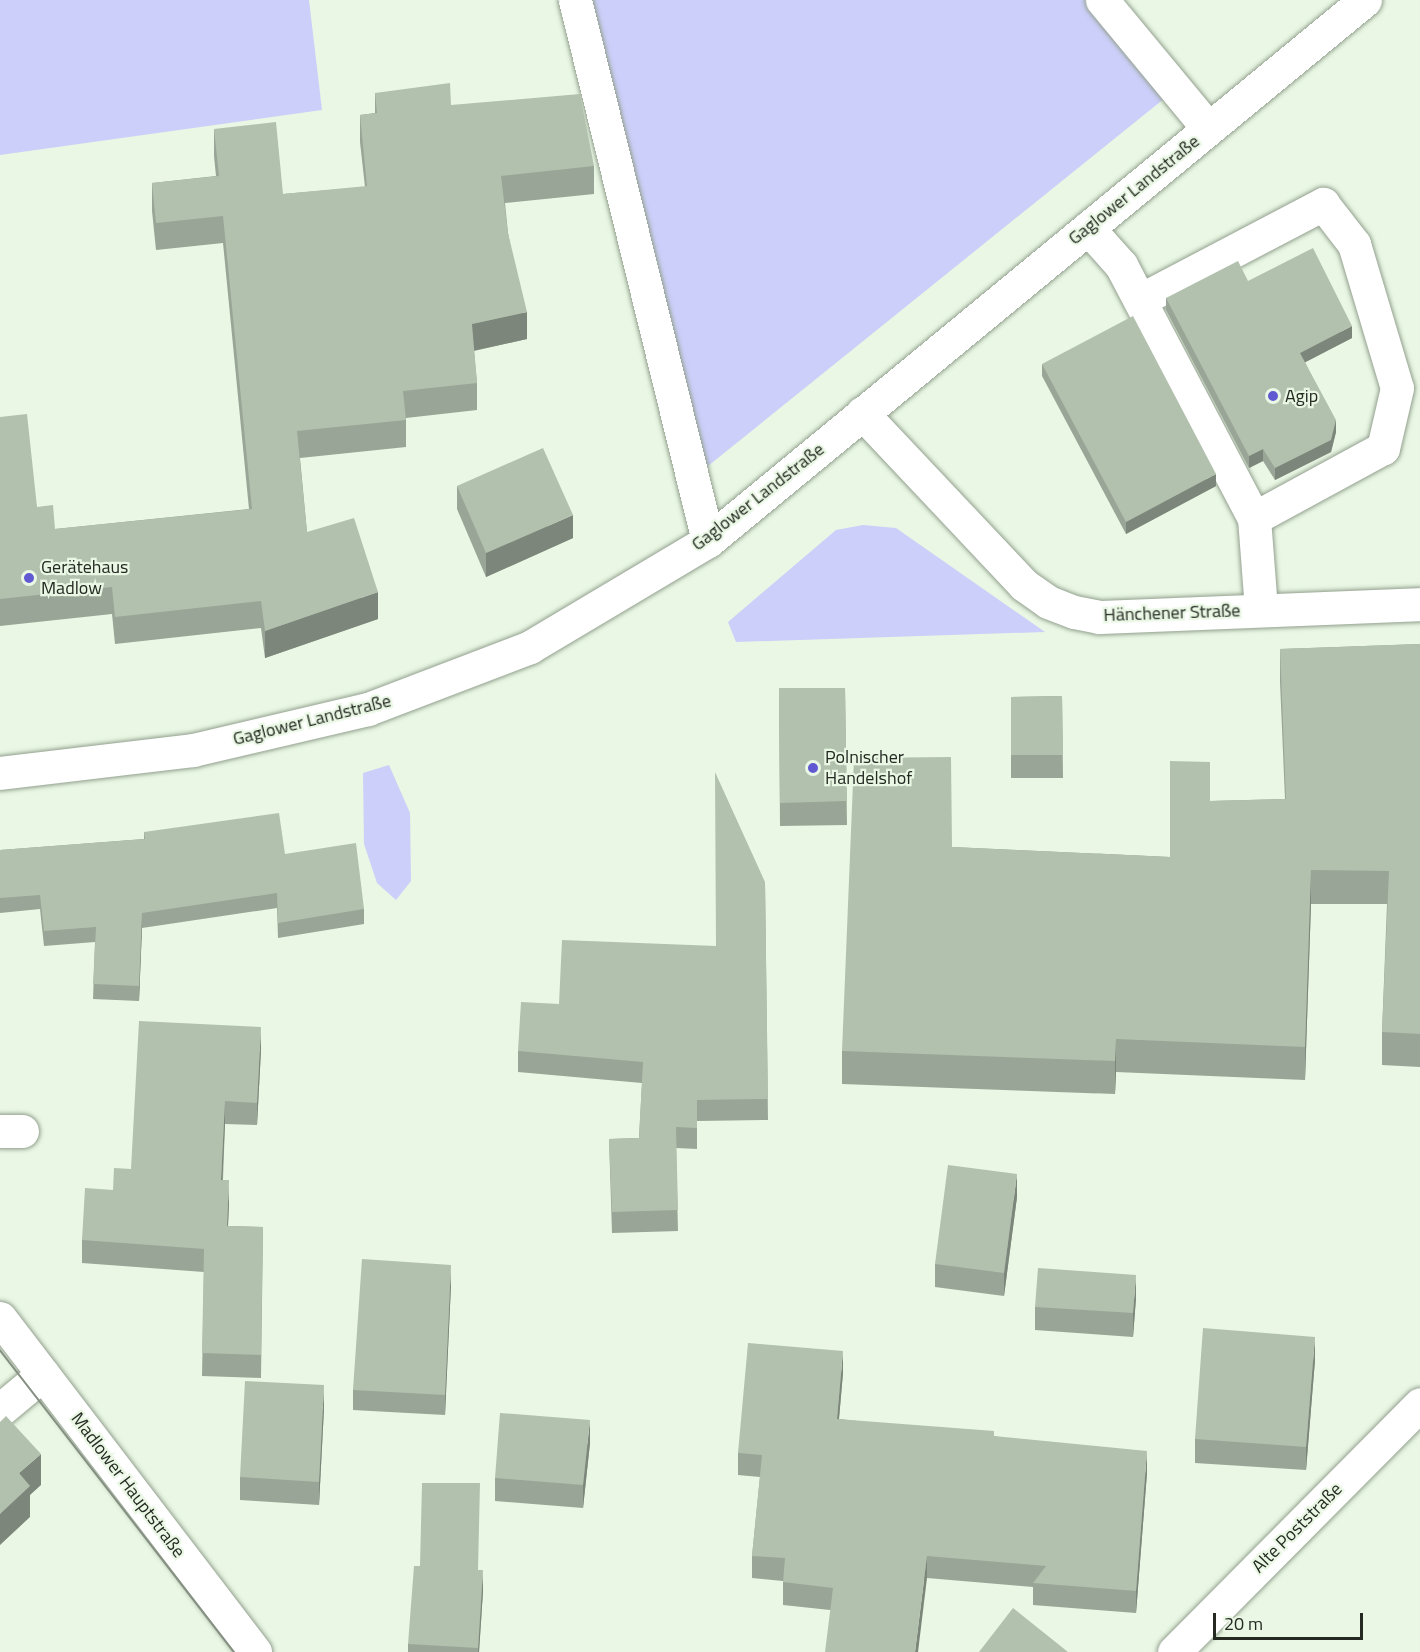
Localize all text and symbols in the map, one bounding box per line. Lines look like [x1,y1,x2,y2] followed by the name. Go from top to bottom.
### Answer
[1064,131,1204,249] street label: Gaglower Landstraße
[1285,385,1318,407] place label: Agip
[1266,389,1280,403] marker: Agip
[688,439,828,555] street label: Gaglower Landstraße
[41,557,128,600] place label: Gerätehaus Madlow
[22,571,36,585] marker: Gerätehaus Madlow
[1103,600,1241,626] street label: Hänchener Straße
[231,690,393,750] street label: Gaglower Landstraße
[825,747,912,789] place label: Polnischer Handelshof
[806,761,820,775] marker: Polnischer Handelshof
[66,1408,190,1562] street label: Madlower Hauptstraße
[1248,1479,1346,1577] street label: Alte Poststraße
[1216,1601,1366,1639] scale bar
[1224,1610,1263,1637] text: 20 m

